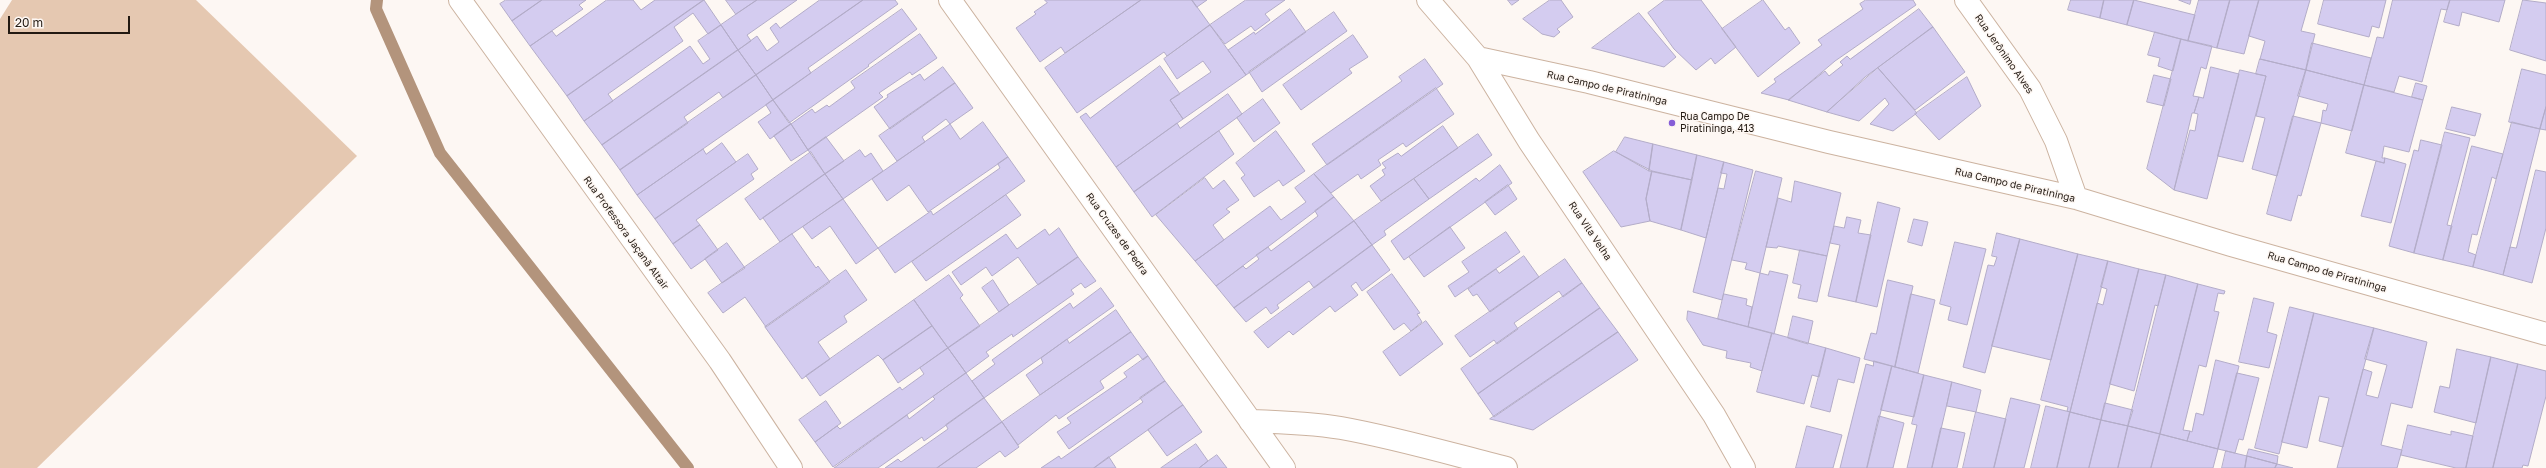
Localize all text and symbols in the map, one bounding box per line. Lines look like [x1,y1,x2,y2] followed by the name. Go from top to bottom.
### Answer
[10,8,132,34] scale bar
[1972,12,2036,96] street label: Rua Jerônimo Alves
[15,15,43,30] text: 20 m
[1546,68,1668,108] street label: Rua Campo de Piratininga
[1680,111,1754,134] place label: Rua Campo De Piratininga, 413
[1667,118,1677,128] marker: Rua Campo De Piratininga, 413
[1954,165,2076,205] street label: Rua Campo de Piratininga
[581,174,671,292] street label: Rua Professora Jaçanã Altair
[1083,191,1151,277] street label: Rua Cruzes de Pedra
[1566,199,1614,263] street label: Rua Vila Velha
[2266,249,2388,295] street label: Rua Campo de Piratininga

